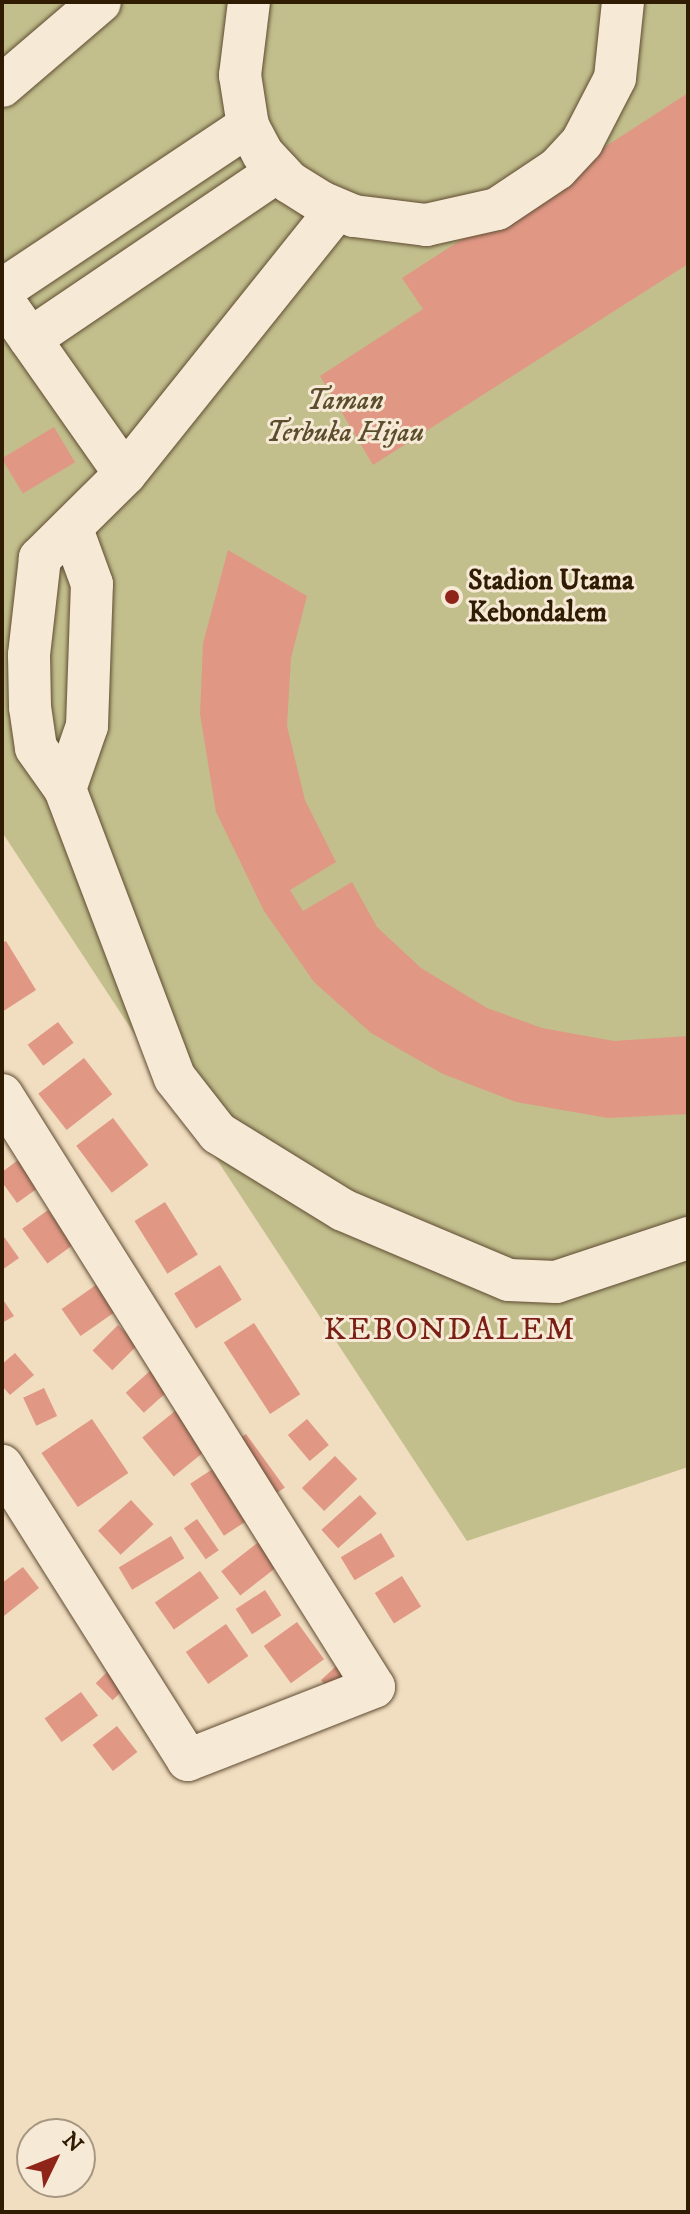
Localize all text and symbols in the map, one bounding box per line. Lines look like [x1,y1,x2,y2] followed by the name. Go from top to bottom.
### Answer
[266,384,424,450] park label: Taman Terbuka Hijau
[468,564,634,630] place label: Stadion Utama Kebondalem
[443,588,461,606] marker: Stadion Utama Kebondalem
[324,1311,576,1349] district label: KEBONDALEM
[16,2118,96,2198] north arrow
[56,2127,88,2158] text: N

